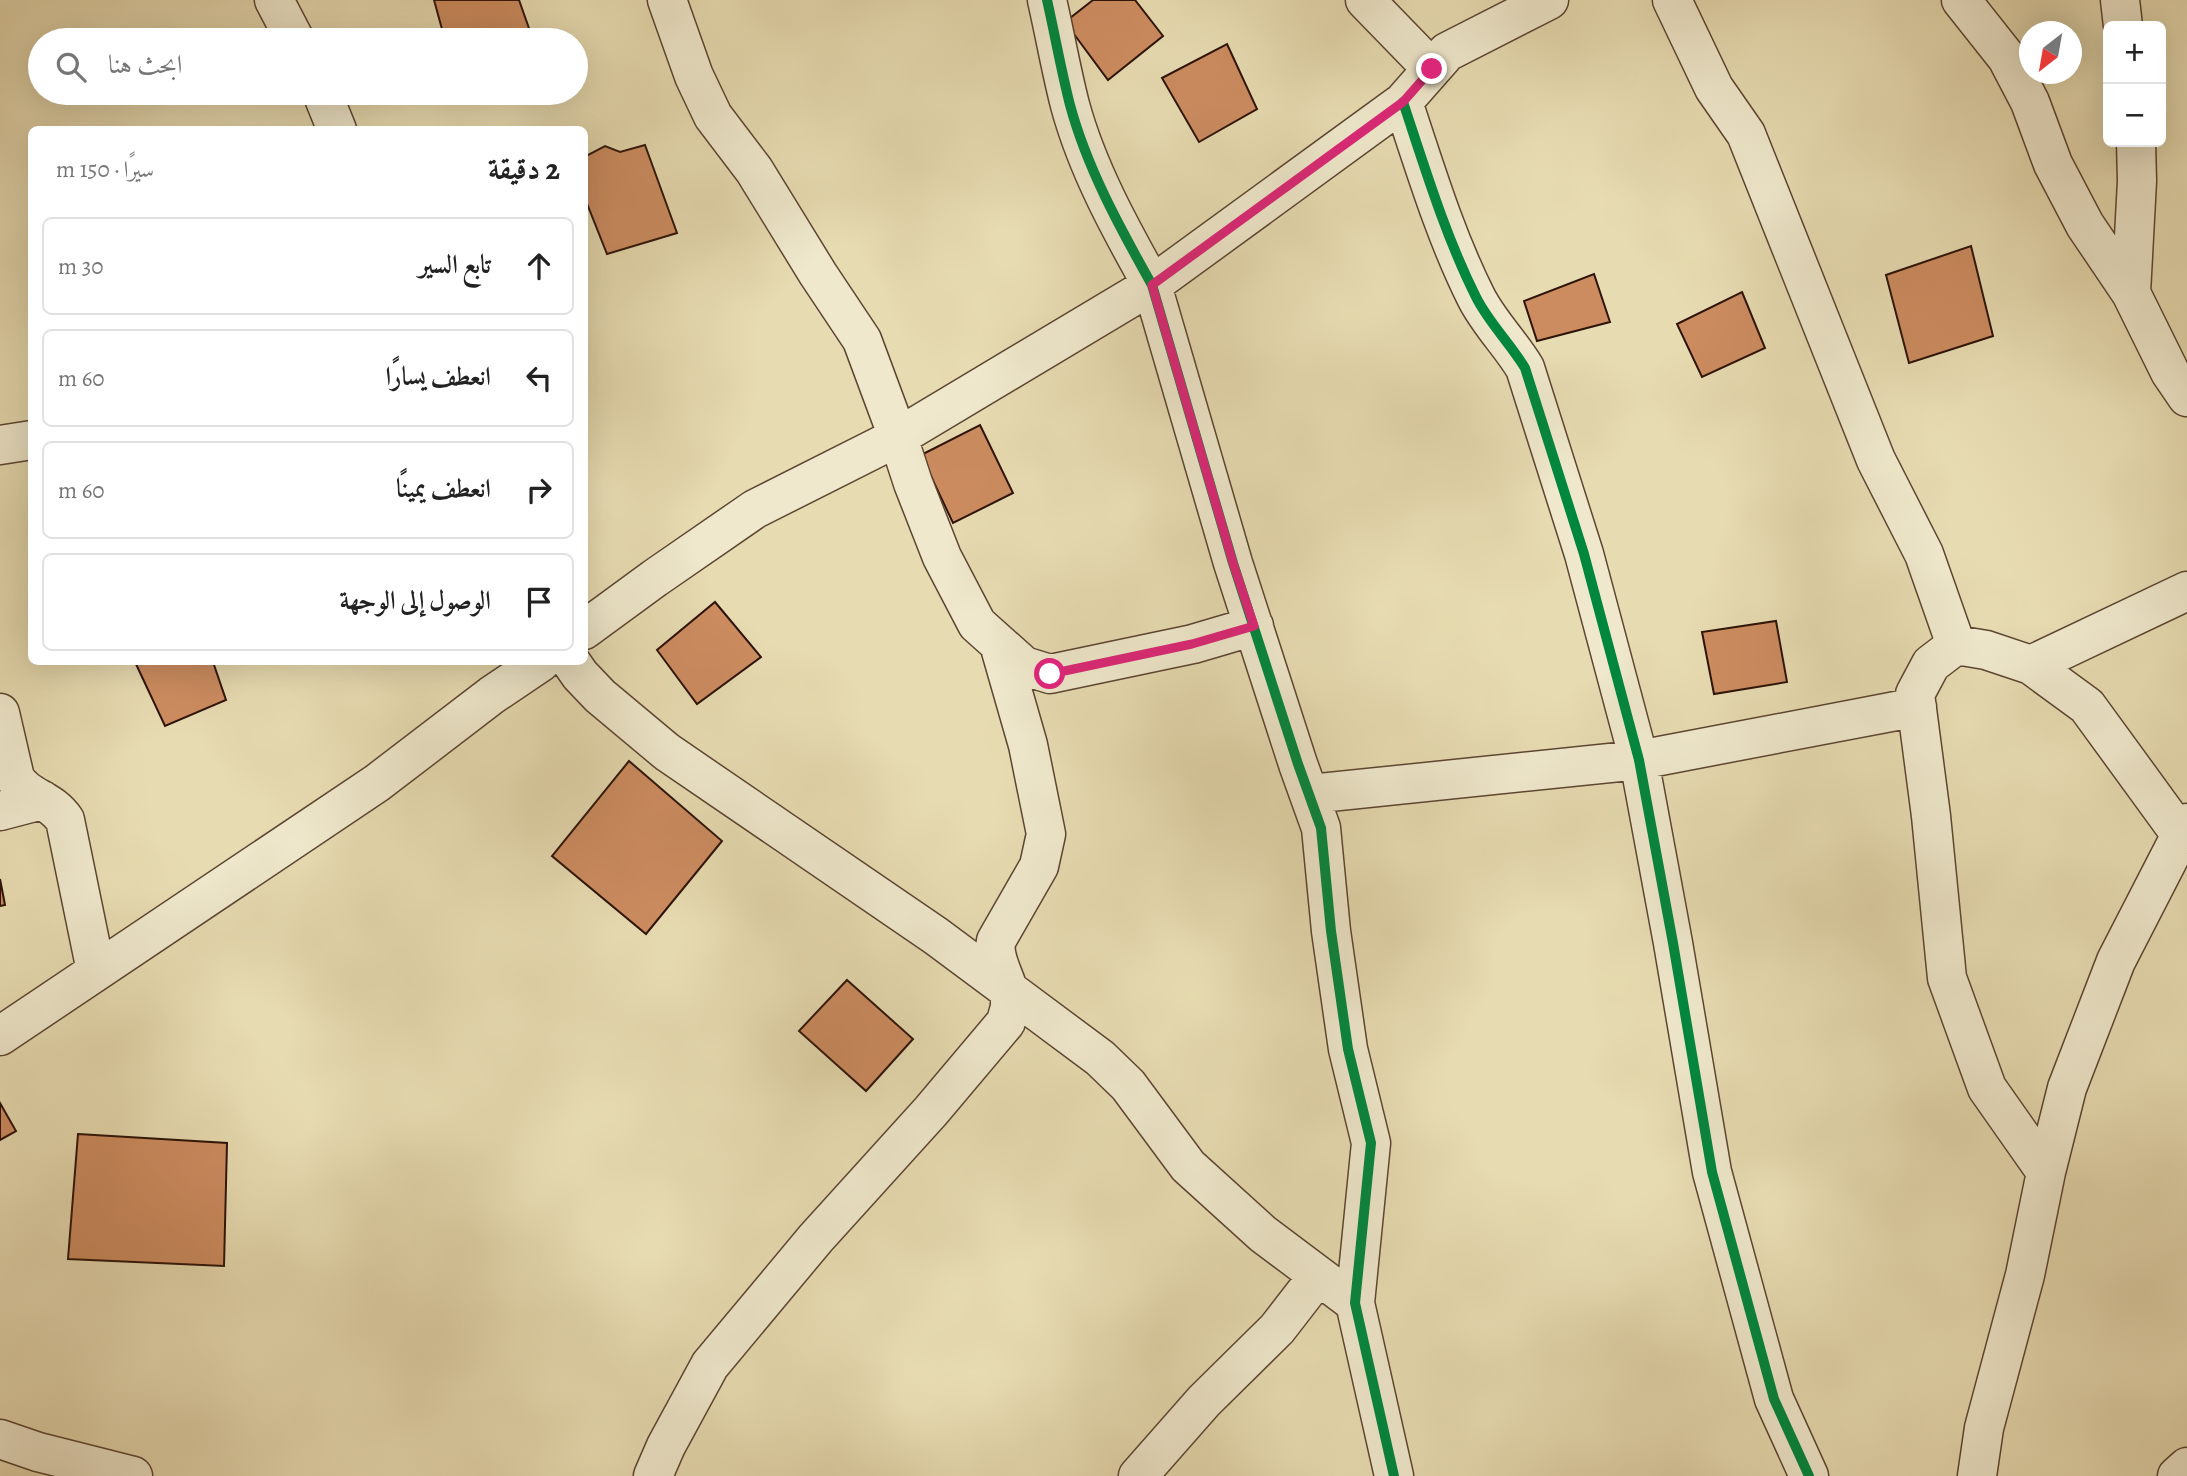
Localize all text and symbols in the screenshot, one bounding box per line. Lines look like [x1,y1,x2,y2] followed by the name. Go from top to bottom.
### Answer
[2019,21,2082,84] north arrow
[2103,21,2166,147] map controls
[2103,21,2166,84] button: +
[28,28,588,105] search box
[108,47,183,82] text: ابحث هنا
[52,48,90,86] icon: search
[1416,53,1447,84] route end
[2103,84,2166,147] button: −
[488,149,560,189] text: 2 دقيقة
[56,154,154,185] text: سيرًا · 150 m
[419,247,491,282] text: تابع السير
[520,247,558,285] icon: ahead
[58,251,104,282] text: 30 m
[385,359,491,394] text: انعطف يسارًا
[520,359,558,397] icon: left
[58,363,105,394] text: 60 m
[396,471,491,506] text: انعطف يمينًا
[520,471,558,509] icon: right
[58,475,105,506] text: 60 m
[339,583,491,618] text: الوصول إلى الوجهة
[520,583,558,621] icon: arrive
[1034,658,1065,689] route start

